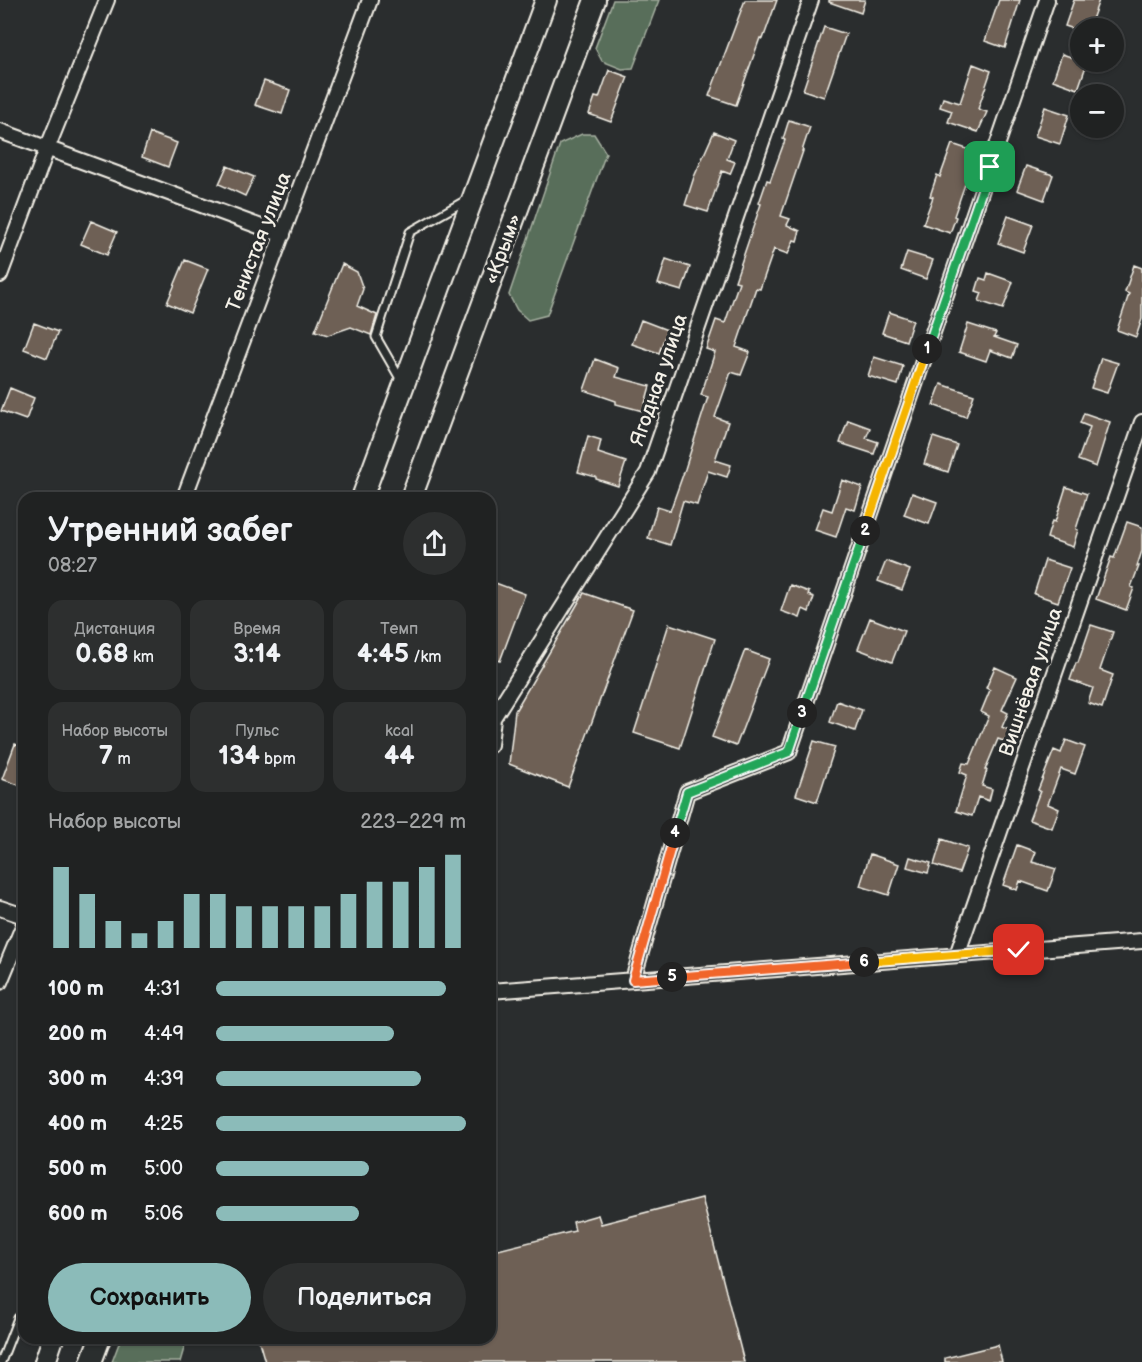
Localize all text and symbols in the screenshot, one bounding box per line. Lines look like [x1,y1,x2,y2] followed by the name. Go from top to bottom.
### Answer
[1070,18,1124,138] map controls
[1070,18,1124,72] button: +
[1070,84,1124,138] button: −
[964,141,1015,192] pin
[973,150,1006,183] icon: arrive
[221,169,297,315] street label: Тенистая улица
[479,210,527,288] street label: «Крым»
[625,311,693,449] street label: Ягодная улица
[912,334,942,364] pin: 1
[924,339,930,358] text: 1
[48,511,293,551] text: Утренний забег
[403,512,466,575] button: share
[850,516,880,546] pin: 2
[860,521,870,540] text: 2
[48,554,97,578] text: 08:27
[994,604,1068,760] street label: Вишнёвая улица
[74,620,155,639] text: Дистанция
[233,620,281,639] text: Время
[380,620,418,639] text: Темп
[75,639,129,670] text: 0.68
[233,639,281,670] text: 3:14
[357,639,409,670] text: 4:45
[129,648,154,667] text: km
[409,648,442,667] text: /km
[787,698,817,728] pin: 3
[797,703,807,722] text: 3
[61,722,168,741] text: Набор высоты
[235,722,279,741] text: Пульс
[385,722,414,741] text: kcal
[99,741,113,772] text: 7
[218,741,260,772] text: 134
[384,741,415,772] text: 44
[113,750,131,769] text: m
[260,750,296,769] text: bpm
[48,810,181,834] text: Набор высоты
[360,810,466,834] text: 223–229 m
[660,818,690,848] pin: 4
[670,823,680,842] text: 4
[993,924,1044,975] pin
[1002,933,1035,966] icon: check
[849,947,879,977] pin: 6
[859,952,869,971] text: 6
[657,962,687,992] pin: 5
[667,967,677,986] text: 5
[48,977,104,1001] text: 100 m
[144,977,180,1001] text: 4:31
[48,1022,107,1046] text: 200 m
[144,1022,184,1046] text: 4:49
[48,1067,107,1091] text: 300 m
[144,1067,184,1091] text: 4:39
[48,1112,107,1136] text: 400 m
[144,1112,184,1136] text: 4:25
[48,1157,107,1181] text: 500 m
[144,1157,183,1181] text: 5:00
[48,1202,108,1226] text: 600 m
[144,1202,183,1226] text: 5:06
[48,1263,251,1332] button: Сохранить
[263,1263,466,1332] button: Поделиться

